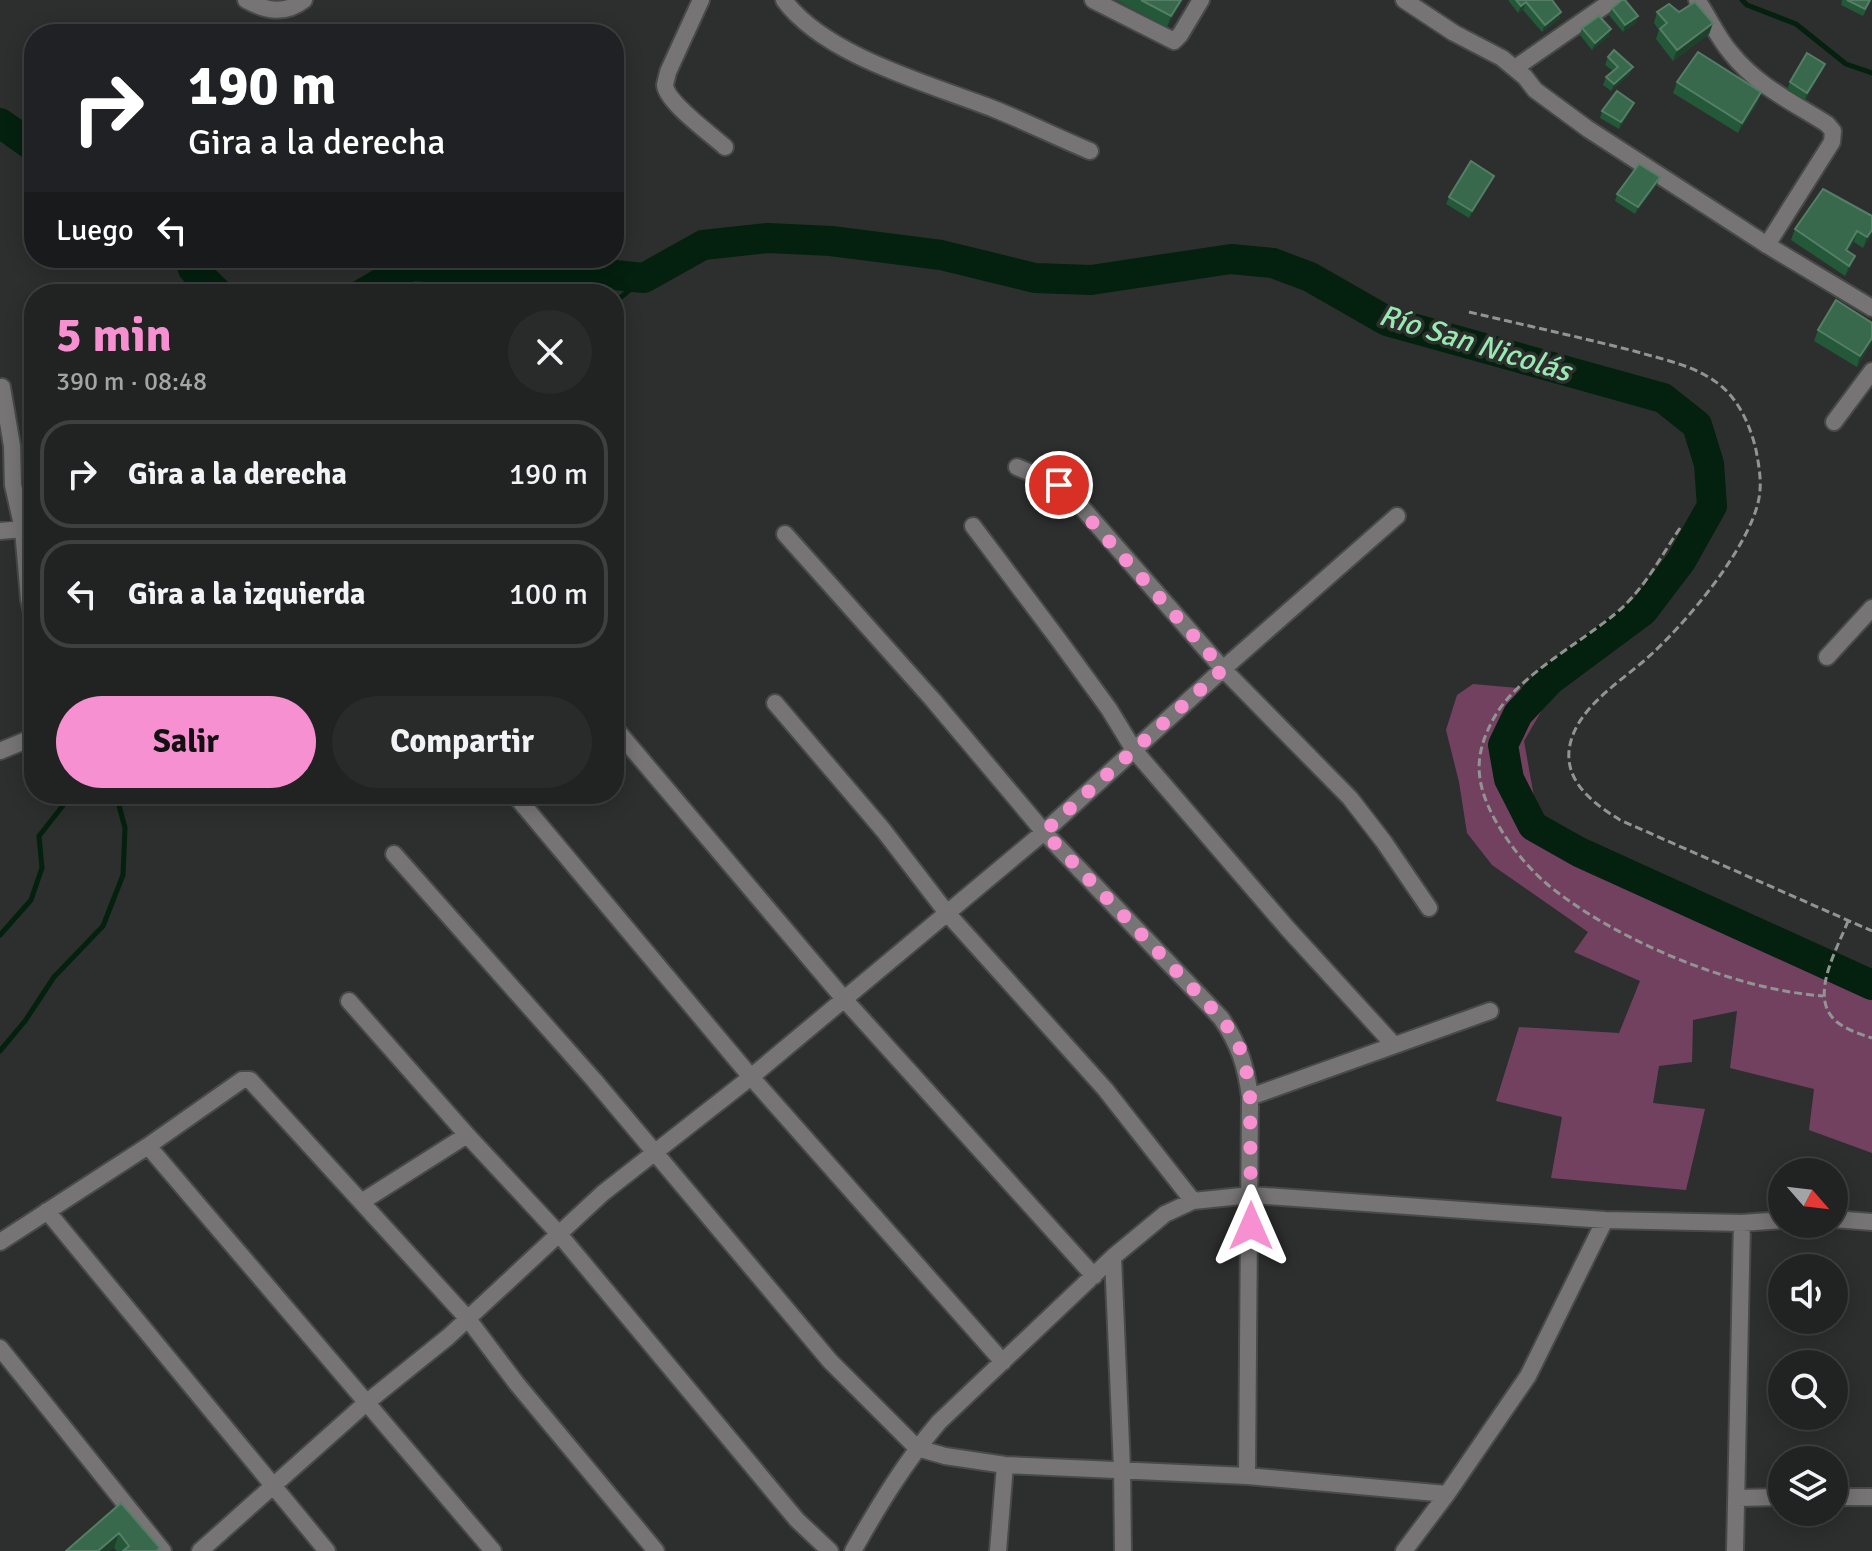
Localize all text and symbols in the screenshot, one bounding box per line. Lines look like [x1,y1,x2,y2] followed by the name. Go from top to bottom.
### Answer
[188,51,336,120] text: 190 m
[56,56,160,160] icon: right
[188,120,446,165] text: Gira a la derecha
[150,208,194,252] icon: left
[56,212,134,249] text: Luego
[1375,297,1578,391] water label: Río San Nicolás
[56,306,172,365] text: 5 min
[508,310,592,394] button: close
[56,366,207,398] text: 390 m · 08:48
[1025,451,1093,519] pin
[60,452,104,496] icon: right
[128,456,347,493] text: Gira a la derecha
[509,456,588,493] text: 190 m
[1037,463,1081,507] icon: arrive
[60,572,104,616] icon: left
[128,576,365,613] text: Gira a la izquierda
[509,576,588,613] text: 100 m
[56,696,316,788] button: Salir
[332,696,592,788] button: Compartir
[1768,1158,1848,1238] north arrow
[1768,1158,1848,1526] map controls
[1209,1184,1293,1268] position arrow
[1768,1254,1848,1334] button: sound
[1768,1350,1848,1430] button: search
[1768,1446,1848,1526] button: layers

